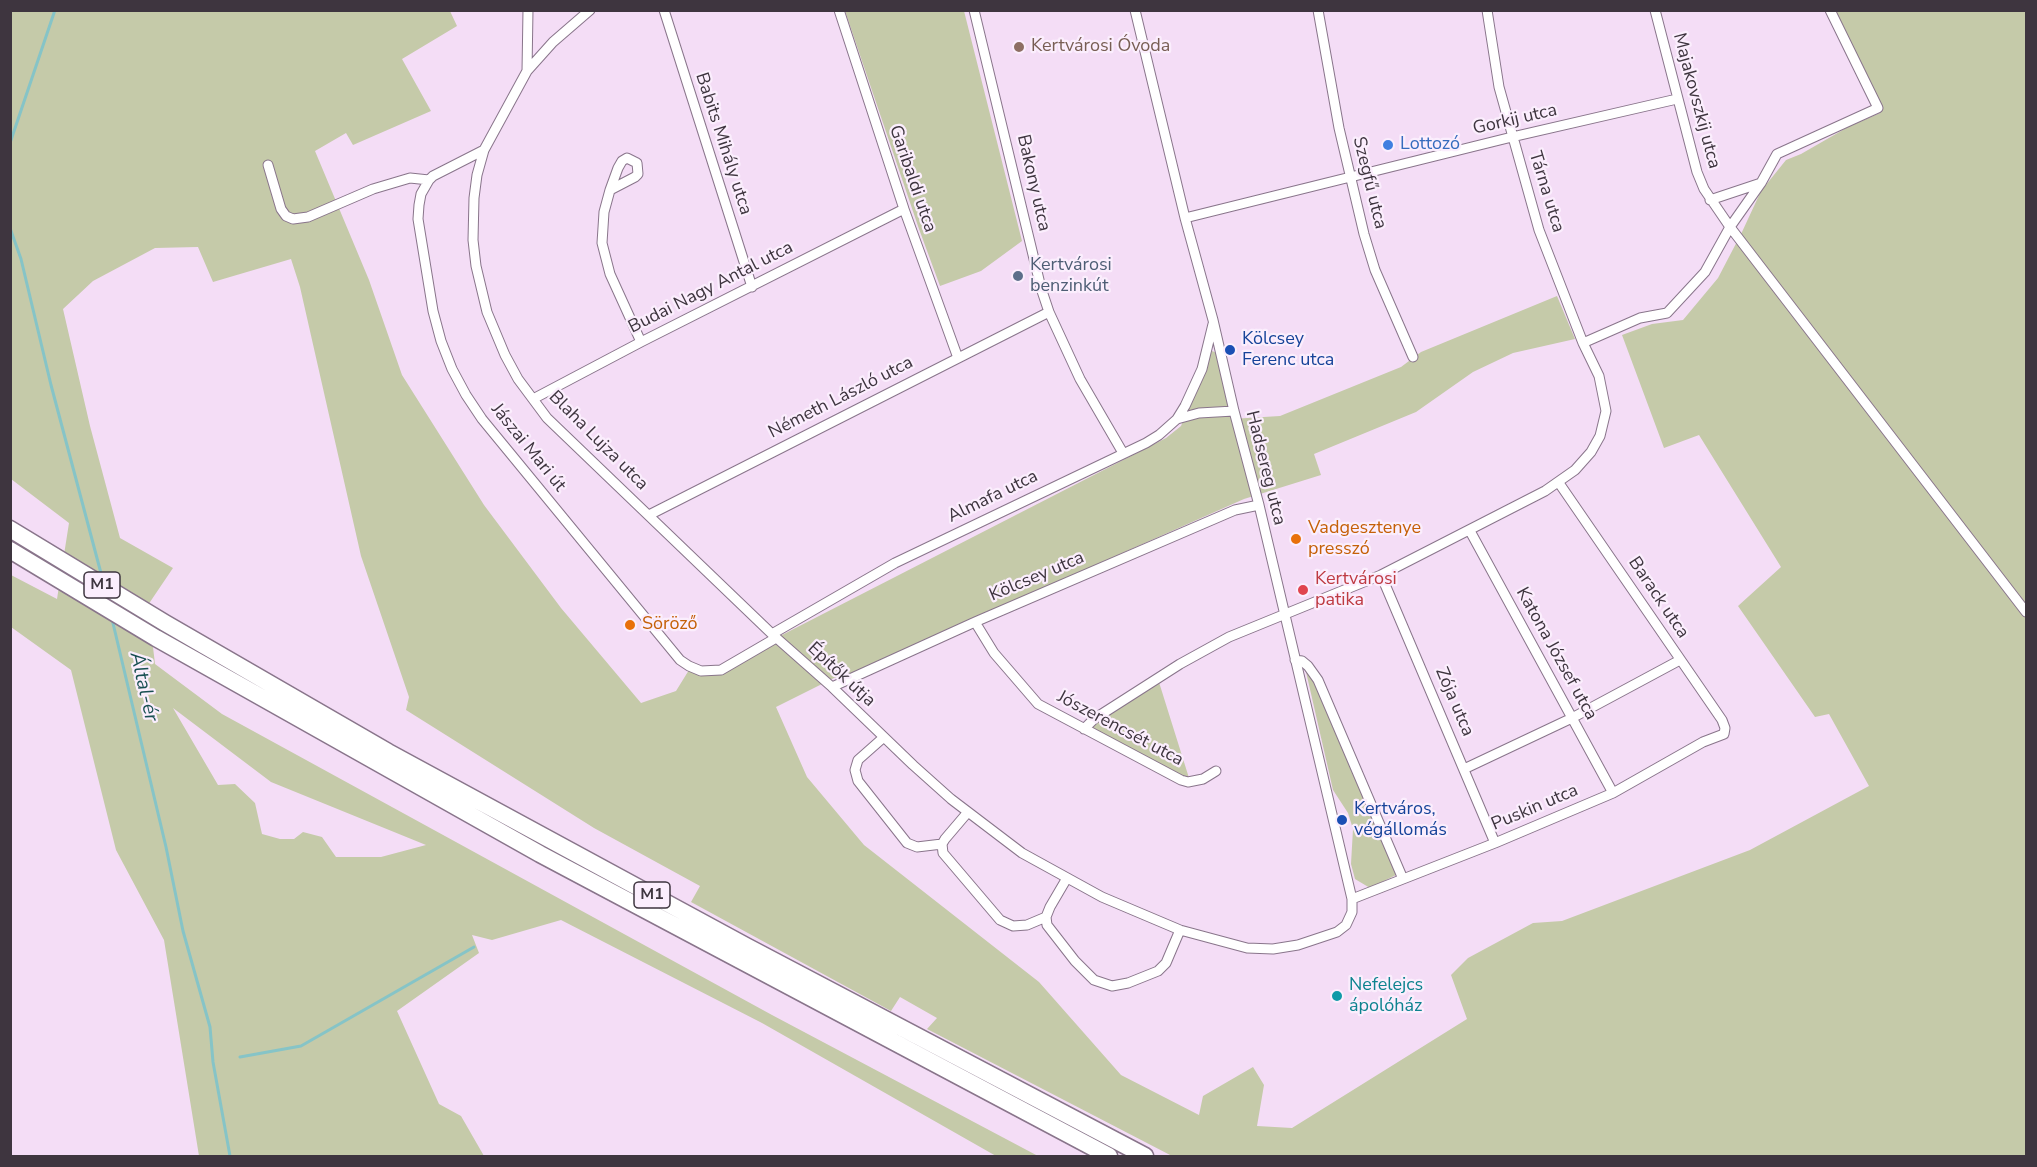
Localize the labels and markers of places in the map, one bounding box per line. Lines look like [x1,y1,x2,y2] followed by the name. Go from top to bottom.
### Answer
[1031,36,1170,58] place label: Kertvárosi Óvoda
[1012,40,1026,54] marker: Kertvárosi Óvoda
[1400,134,1460,156] place label: Lottozó
[1381,138,1395,152] marker: Lottozó
[1030,255,1112,298] place label: Kertvárosi benzinkút
[1011,269,1025,283] marker: Kertvárosi benzinkút
[1242,329,1334,372] place label: Kölcsey Ferenc utca
[1223,343,1237,357] marker: Kölcsey Ferenc utca
[1308,518,1421,560] place label: Vadgesztenye presszó
[1289,532,1303,546] marker: Vadgesztenye presszó
[1315,569,1397,612] place label: Kertvárosi patika
[1296,583,1310,597] marker: Kertvárosi patika
[642,614,697,636] place label: Söröző
[623,618,637,632] marker: Söröző
[1354,799,1447,842] place label: Kertváros, végállomás
[1335,813,1349,827] marker: Kertváros, végállomás
[1349,975,1423,1018] place label: Nefelejcs ápolóház
[1330,989,1344,1003] marker: Nefelejcs ápolóház

